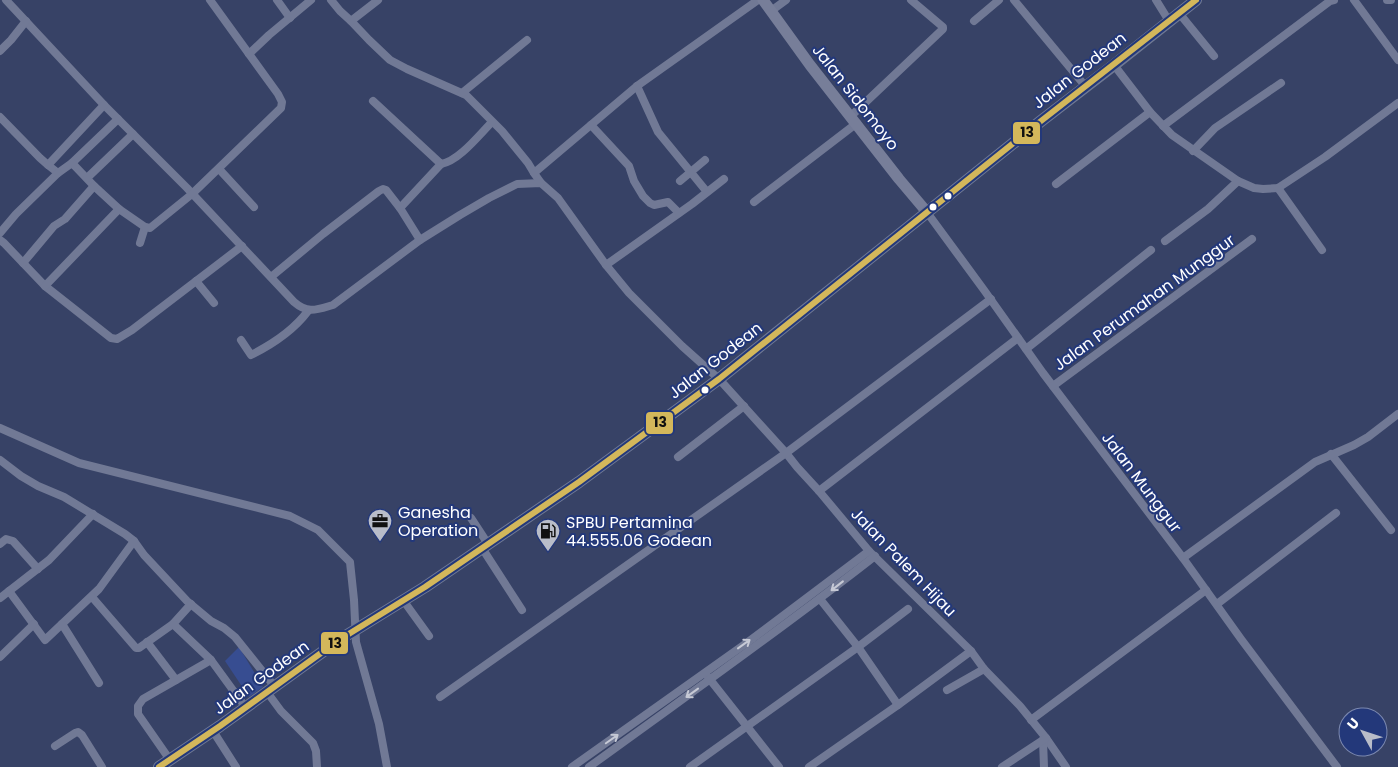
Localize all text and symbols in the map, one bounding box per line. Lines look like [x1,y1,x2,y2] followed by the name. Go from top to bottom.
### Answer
[1028,27,1131,114] street label: Jalan Godean
[807,39,904,155] street label: Jalan Sidomoyo
[1012,121,1041,145] line badge: 13
[1020,122,1034,142] text: 13
[943,191,953,201] unlabelled marker
[928,202,938,212] unlabelled marker
[1049,229,1240,376] street label: Jalan Perumahan Munggur
[664,317,767,404] street label: Jalan Godean
[700,385,710,395] unlabelled marker
[645,411,674,435] line badge: 13
[653,412,667,432] text: 13
[1096,427,1187,537] street label: Jalan Munggur
[398,501,478,542] place label: Ganesha Operation
[846,503,962,622] street label: Jalan Palem Hijau
[367,508,393,542] office icon: Ganesha Operation
[566,511,712,552] place label: SPBU Pertamina 44.555.06 Godean
[535,518,561,552] fuel station icon: SPBU Pertamina 44.555.06 Godean
[830,581,844,591] one-way arrow
[320,631,349,655] line badge: 13
[328,633,342,653] text: 13
[209,635,314,720] street label: Jalan Godean
[737,639,750,650] one-way arrow
[685,687,699,698] one-way arrow
[1338,707,1388,757] north arrow
[1342,713,1364,734] text: U
[605,734,619,744] one-way arrow

